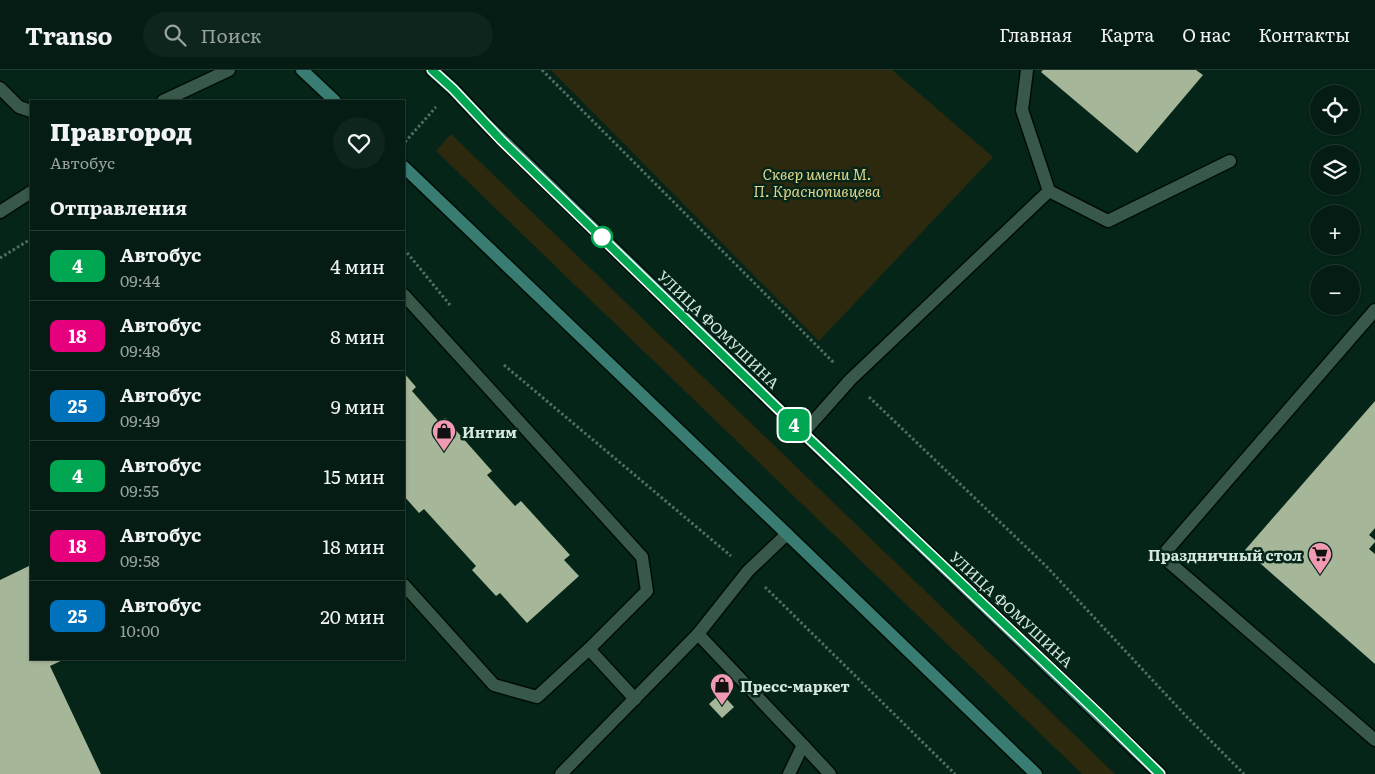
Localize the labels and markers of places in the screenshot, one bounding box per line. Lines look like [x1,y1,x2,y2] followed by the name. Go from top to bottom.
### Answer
[591,226,613,248] unlabelled marker
[431,418,457,452] shop icon: Интим
[462,420,517,443] place label: Интим
[1307,541,1333,575] supermarket icon: Праздничный стол
[1148,543,1302,566] place label: Праздничный стол
[709,672,735,706] shop icon: Пресс-маркет
[740,674,850,697] place label: Пресс-маркет

